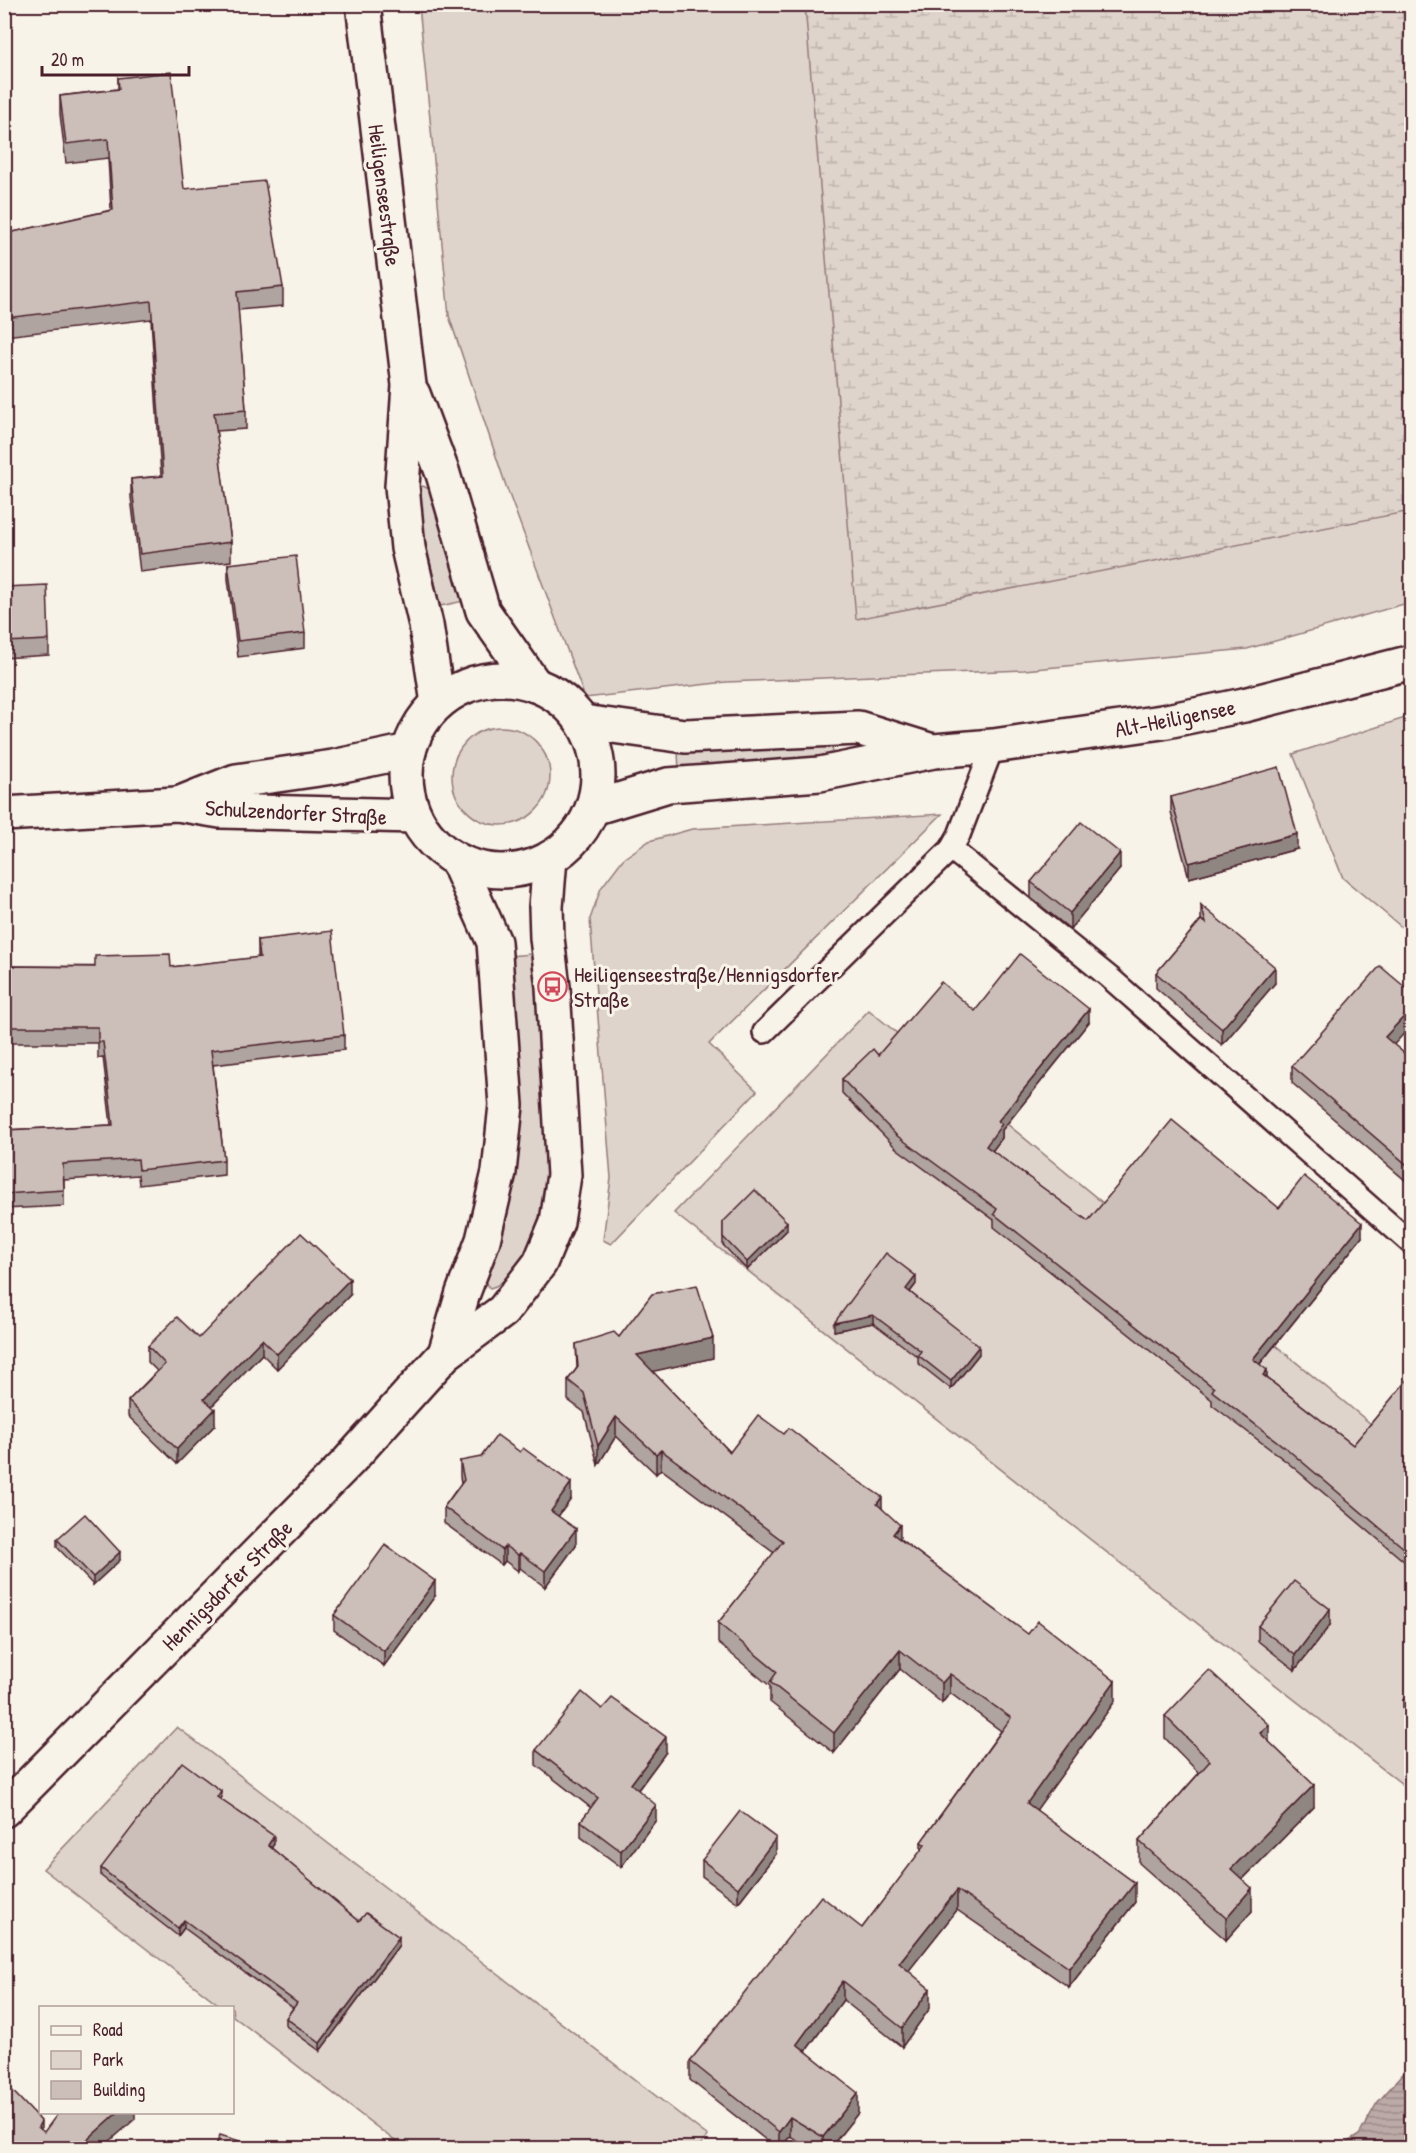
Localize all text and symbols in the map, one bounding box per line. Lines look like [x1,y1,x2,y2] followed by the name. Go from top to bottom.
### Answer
[42,39,189,77] scale bar
[51,47,84,72] text: 20 m
[361,122,409,268] street label: Heiligenseestraße
[1112,692,1238,744] street label: Alt-Heiligensee
[204,792,388,832] street label: Schulzendorfer Straße
[574,959,840,1014] place label: Heiligenseestraße/Hennigsdorfer Straße
[537,971,569,1003] bus stop icon: Heiligenseestraße/Hennigsdorfer Straße
[155,1513,299,1657] street label: Hennigsdorfer Straße
[39,2006,234,2114] legend
[93,2017,123,2042] text: Road
[93,2047,124,2072] text: Park
[93,2077,145,2102] text: Building

